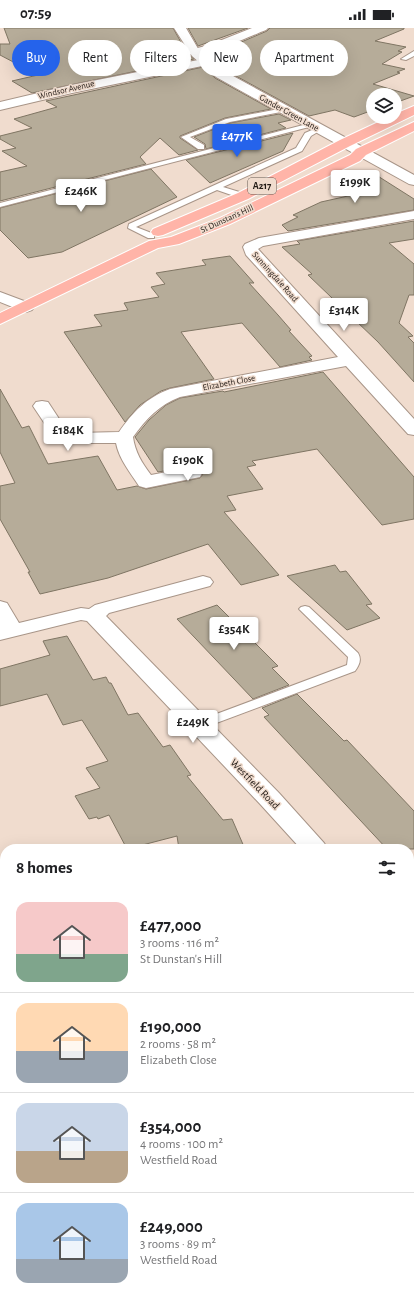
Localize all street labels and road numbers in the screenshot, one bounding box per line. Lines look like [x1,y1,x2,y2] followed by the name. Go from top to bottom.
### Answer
[37,79,95,101] street label: Windsor Avenue
[258,93,320,133] street label: Gander Green Lane
[248,178,276,194] road number: A217
[199,203,255,235] street label: St Dunstan's Hill
[250,250,300,304] street label: Sunningdale Road
[202,374,256,392] street label: Elizabeth Close
[228,757,282,812] street label: Westfield Road

